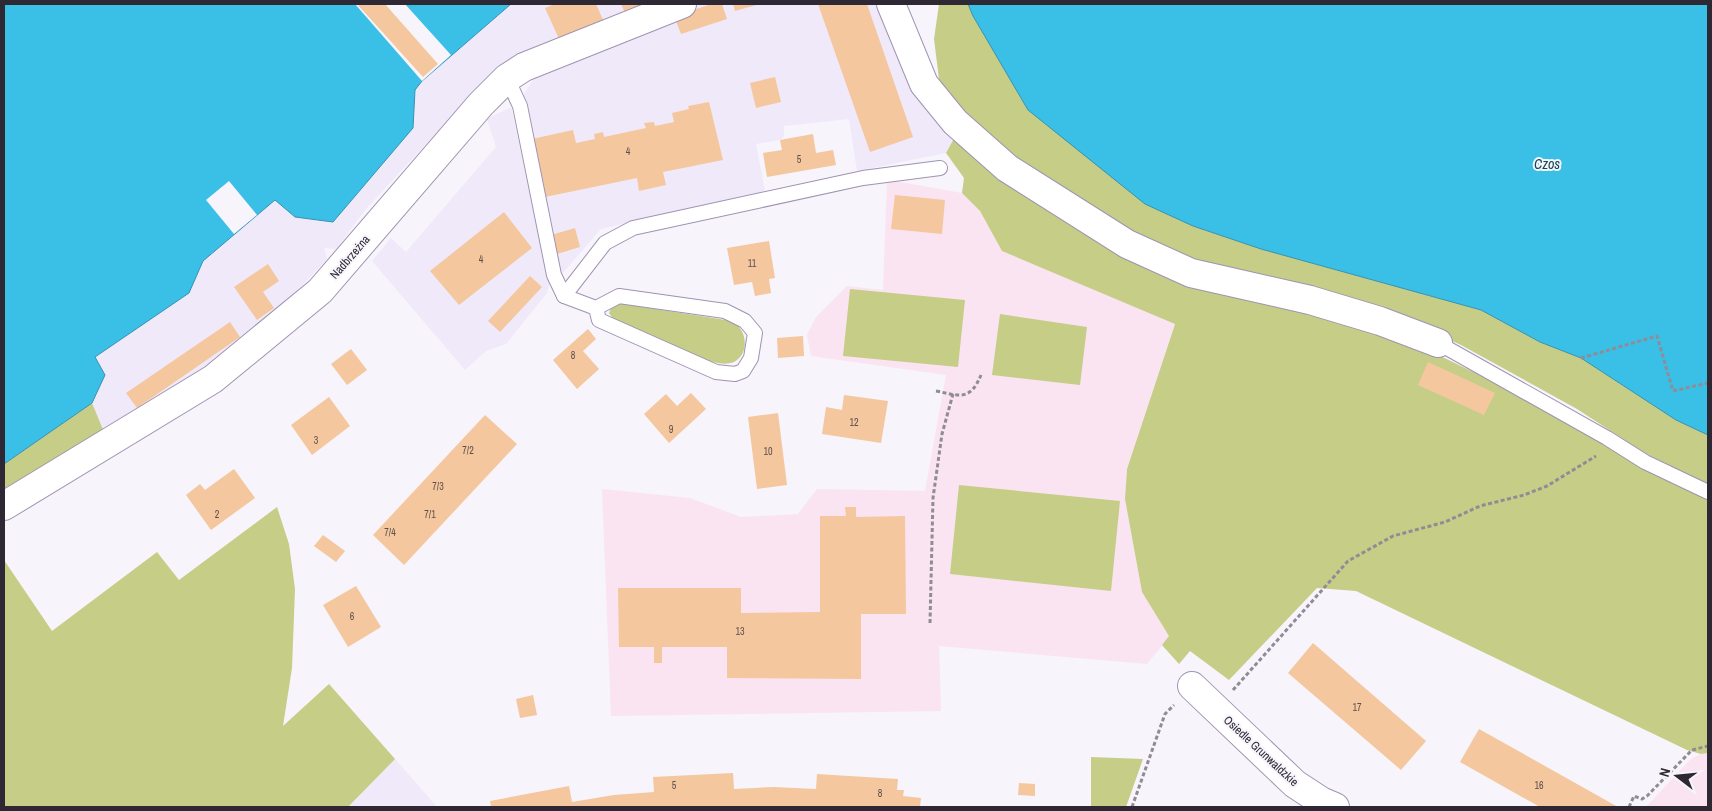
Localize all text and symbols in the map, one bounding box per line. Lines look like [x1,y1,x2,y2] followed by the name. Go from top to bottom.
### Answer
[626,145,631,158] house number: 4
[797,153,802,166] house number: 5
[1534,155,1560,173] water label: Czos
[327,231,374,282] street label: Nadbrzeżna
[479,253,484,266] house number: 4
[748,257,757,270] house number: 11
[571,349,576,362] house number: 8
[849,416,859,429] house number: 12
[669,423,674,436] house number: 9
[314,434,319,447] house number: 3
[462,444,474,457] house number: 7/2
[763,445,773,458] house number: 10
[432,480,444,493] house number: 7/3
[215,508,220,521] house number: 2
[424,508,436,521] house number: 7/1
[384,526,396,539] house number: 7/4
[350,610,355,623] house number: 6
[735,625,745,638] house number: 13
[1352,701,1362,714] house number: 17
[1220,712,1302,790] street label: Osiedle Grunwaldzkie
[1652,751,1702,801] north arrow
[1655,766,1674,779] text: N
[672,779,677,792] house number: 5
[1534,779,1544,792] house number: 16
[878,787,883,800] house number: 8

